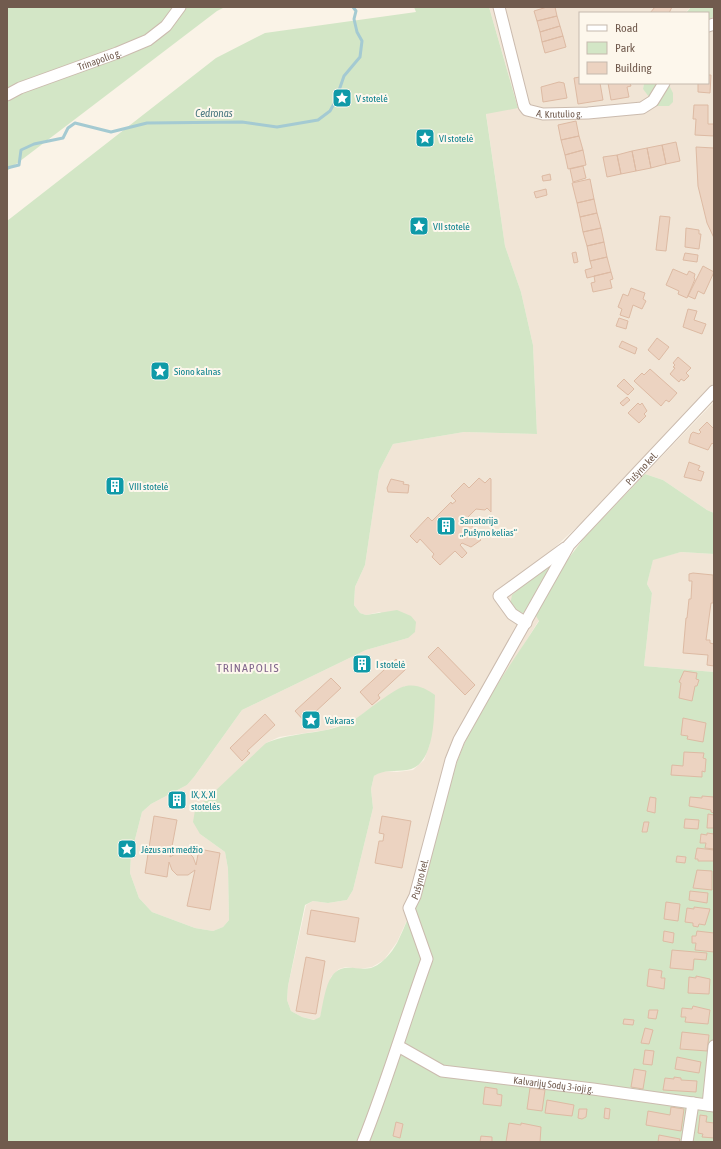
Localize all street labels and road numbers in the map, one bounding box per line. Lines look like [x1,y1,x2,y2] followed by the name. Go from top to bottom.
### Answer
[76,47,123,73] street label: Trinapolio g.
[535,108,583,120] street label: A. Krutulio g.
[623,449,660,487] street label: Pušyno kel.
[409,857,431,902] street label: Pušyno kel.
[513,1075,594,1095] street label: Kalvarijų Sodų 3-ioji g.

